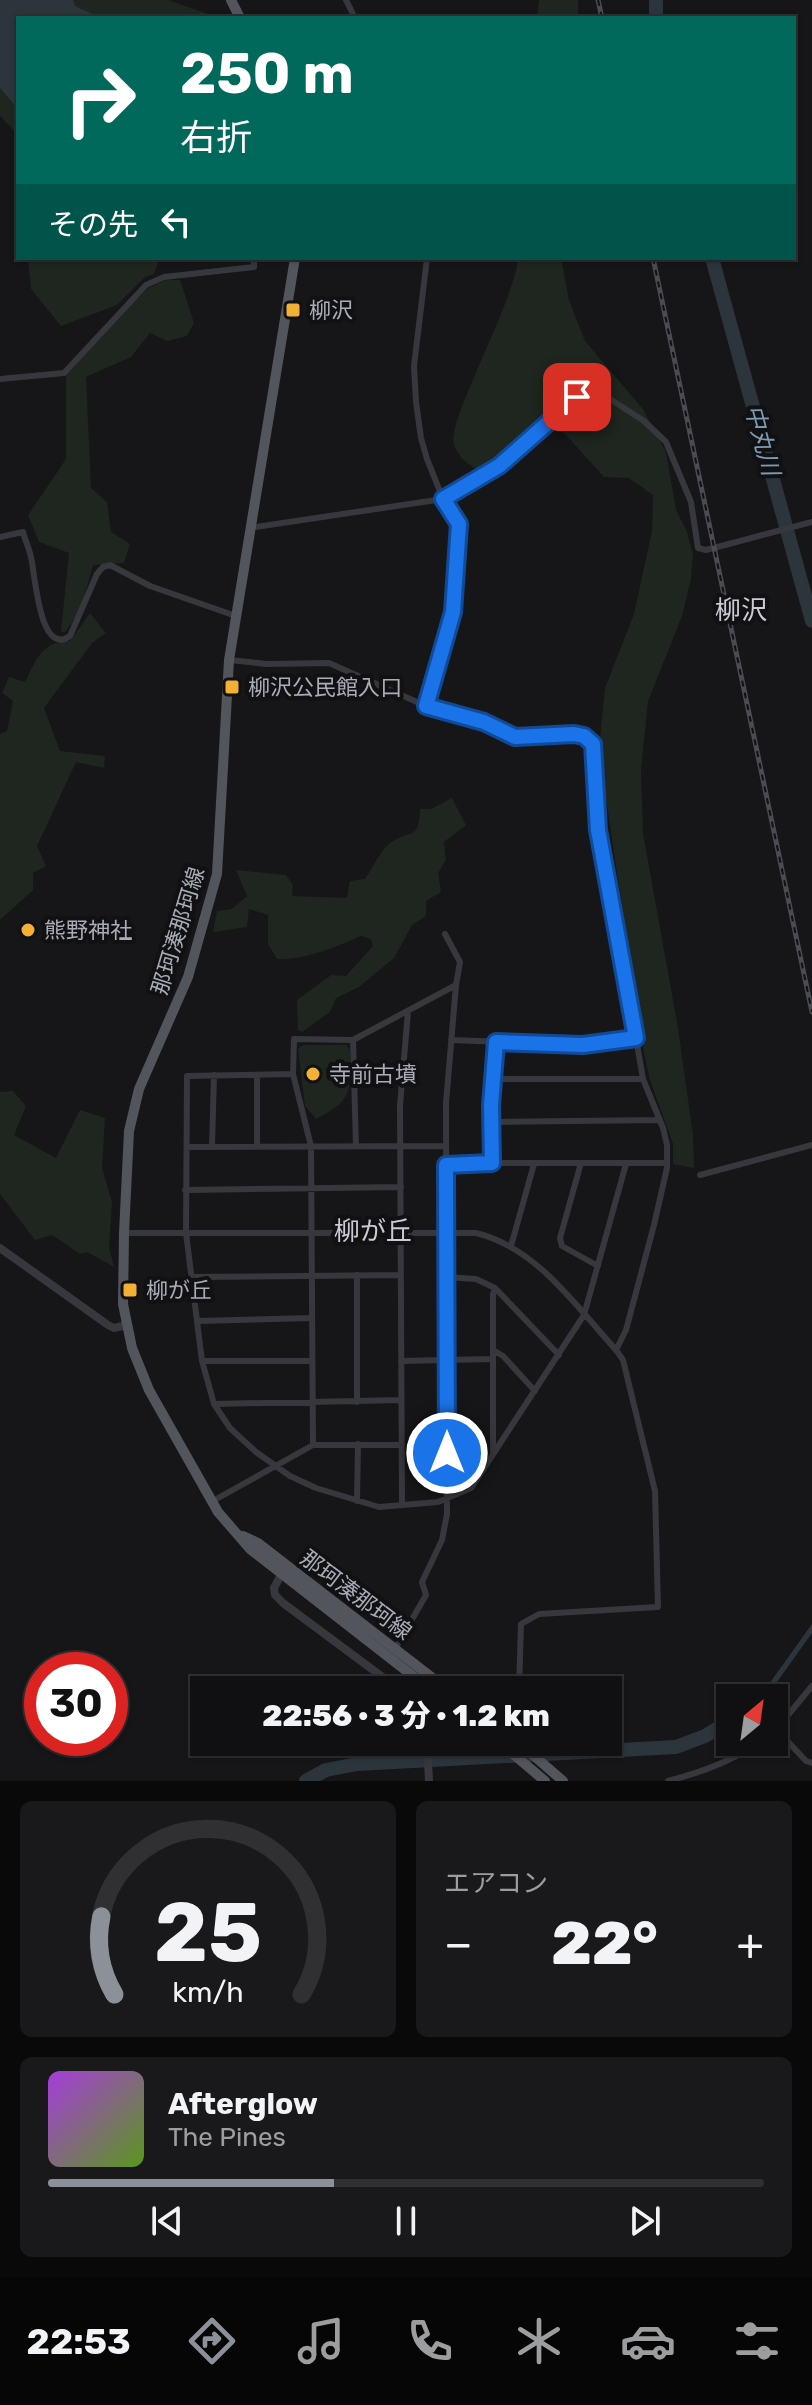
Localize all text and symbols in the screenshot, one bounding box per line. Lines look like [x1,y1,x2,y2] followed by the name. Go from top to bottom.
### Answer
[180,41,354,107] text: 250 m
[48,48,152,152] icon: right
[180,116,252,159] text: 右折
[154,200,198,244] icon: left
[48,207,138,243] text: その先
[309,297,353,324] place label: 柳沢
[284,301,302,319] marker: 柳沢
[543,363,611,431] pin
[555,375,599,419] icon: arrive
[739,402,786,481] water label: 中丸川
[715,595,767,626] district label: 柳沢
[248,674,402,701] place label: 柳沢公民館入口
[223,678,241,696] marker: 柳沢公民館入口
[146,864,210,998] street label: 那珂湊那珂線
[44,917,132,944] place label: 熊野神社
[19,921,37,939] marker: 熊野神社
[329,1061,417,1088] place label: 寺前古墳
[304,1065,322,1083] marker: 寺前古墳
[334,1216,412,1247] district label: 柳が丘
[146,1277,212,1304] place label: 柳が丘
[121,1281,139,1299] marker: 柳が丘
[405,1411,489,1495] position arrow
[295,1544,417,1646] street label: 那珂湊那珂線
[24,1652,128,1756] speed limit sign: 30
[716,1684,788,1756] north arrow
[716,1684,788,1756] map controls
[262,1698,550,1734] text: 22:56 · 3 分 · 1.2 km
[444,1868,548,1899] text: エアコン
[154,1883,262,1982] text: 25
[551,1908,658,1979] text: 22°
[444,1918,473,1970] text: −
[737,1918,764,1970] text: +
[172,1975,244,2009] text: km/h
[168,2086,318,2122] text: Afterglow
[168,2122,286,2153] text: The Pines
[145,2199,189,2243] icon: previous
[384,2199,428,2243] icon: pause
[623,2199,667,2243] icon: next
[184,2313,240,2369] icon: directions
[293,2313,349,2369] icon: music
[402,2313,458,2369] icon: phone
[511,2313,567,2369] icon: climate
[620,2313,676,2369] icon: car
[729,2313,785,2369] icon: filters
[27,2320,131,2363] text: 22:53

